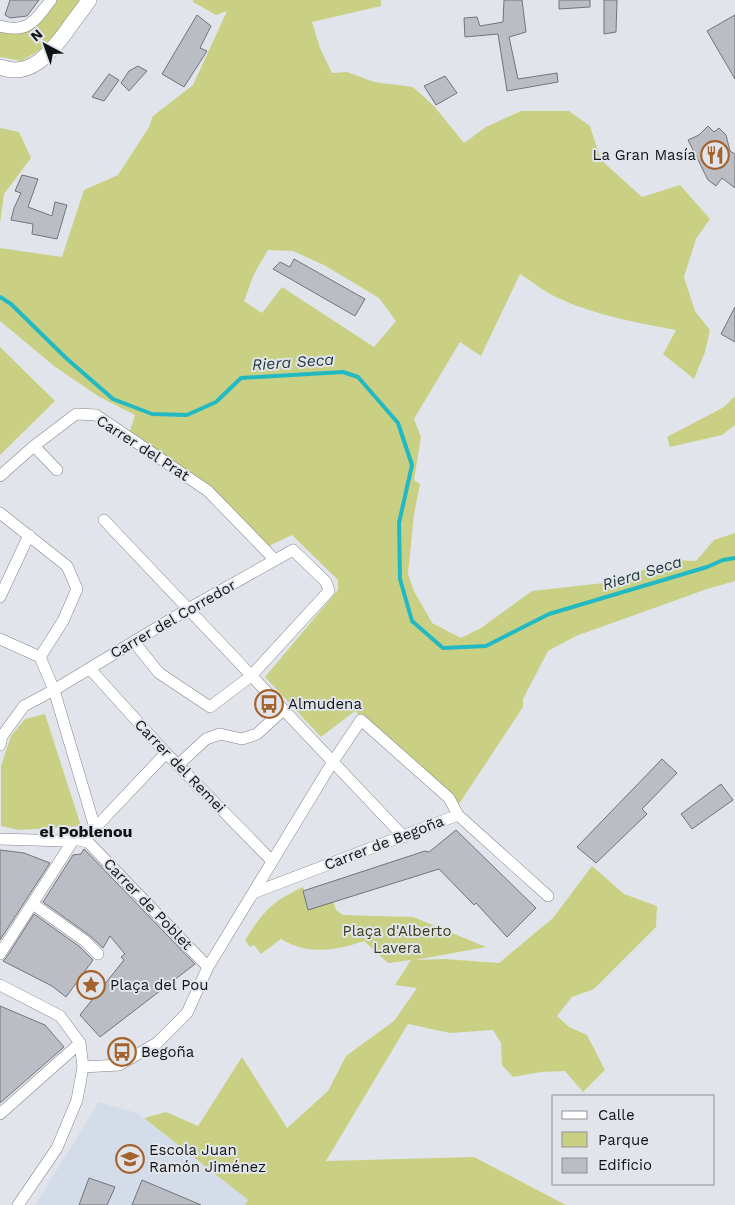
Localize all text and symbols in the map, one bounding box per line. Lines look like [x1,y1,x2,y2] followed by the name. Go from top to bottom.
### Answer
[20,20,70,70] north arrow
[27,26,46,45] text: N
[700,140,730,170] restaurant icon: La Gran Masía
[593,146,696,164] place label: La Gran Masía
[251,350,335,374] water label: Riera Seca
[93,411,193,485] street label: Carrer del Prat
[600,552,684,594] water label: Riera Seca
[107,576,239,662] street label: Carrer del Corredor
[254,689,284,719] bus stop icon: Almudena
[288,695,362,713] place label: Almudena
[131,716,229,816] street label: Carrer del Remei
[322,812,447,874] street label: Carrer de Begoña
[40,822,132,841] district label: el Poblenou
[100,855,197,954] street label: Carrer de Poblet
[343,922,451,957] park label: Plaça d'Alberto Lavera
[76,970,106,1000] place icon: Plaça del Pou
[110,976,208,994] place label: Plaça del Pou
[107,1037,137,1067] bus stop icon: Begoña
[141,1043,195,1061] place label: Begoña
[552,1095,715,1185] legend
[598,1106,635,1124] text: Calle
[598,1131,649,1149] text: Parque
[149,1141,266,1176] place label: Escola Juan Ramón Jiménez
[115,1144,145,1174] school or university icon: Escola Juan Ramón Jiménez
[598,1156,652,1174] text: Edificio

